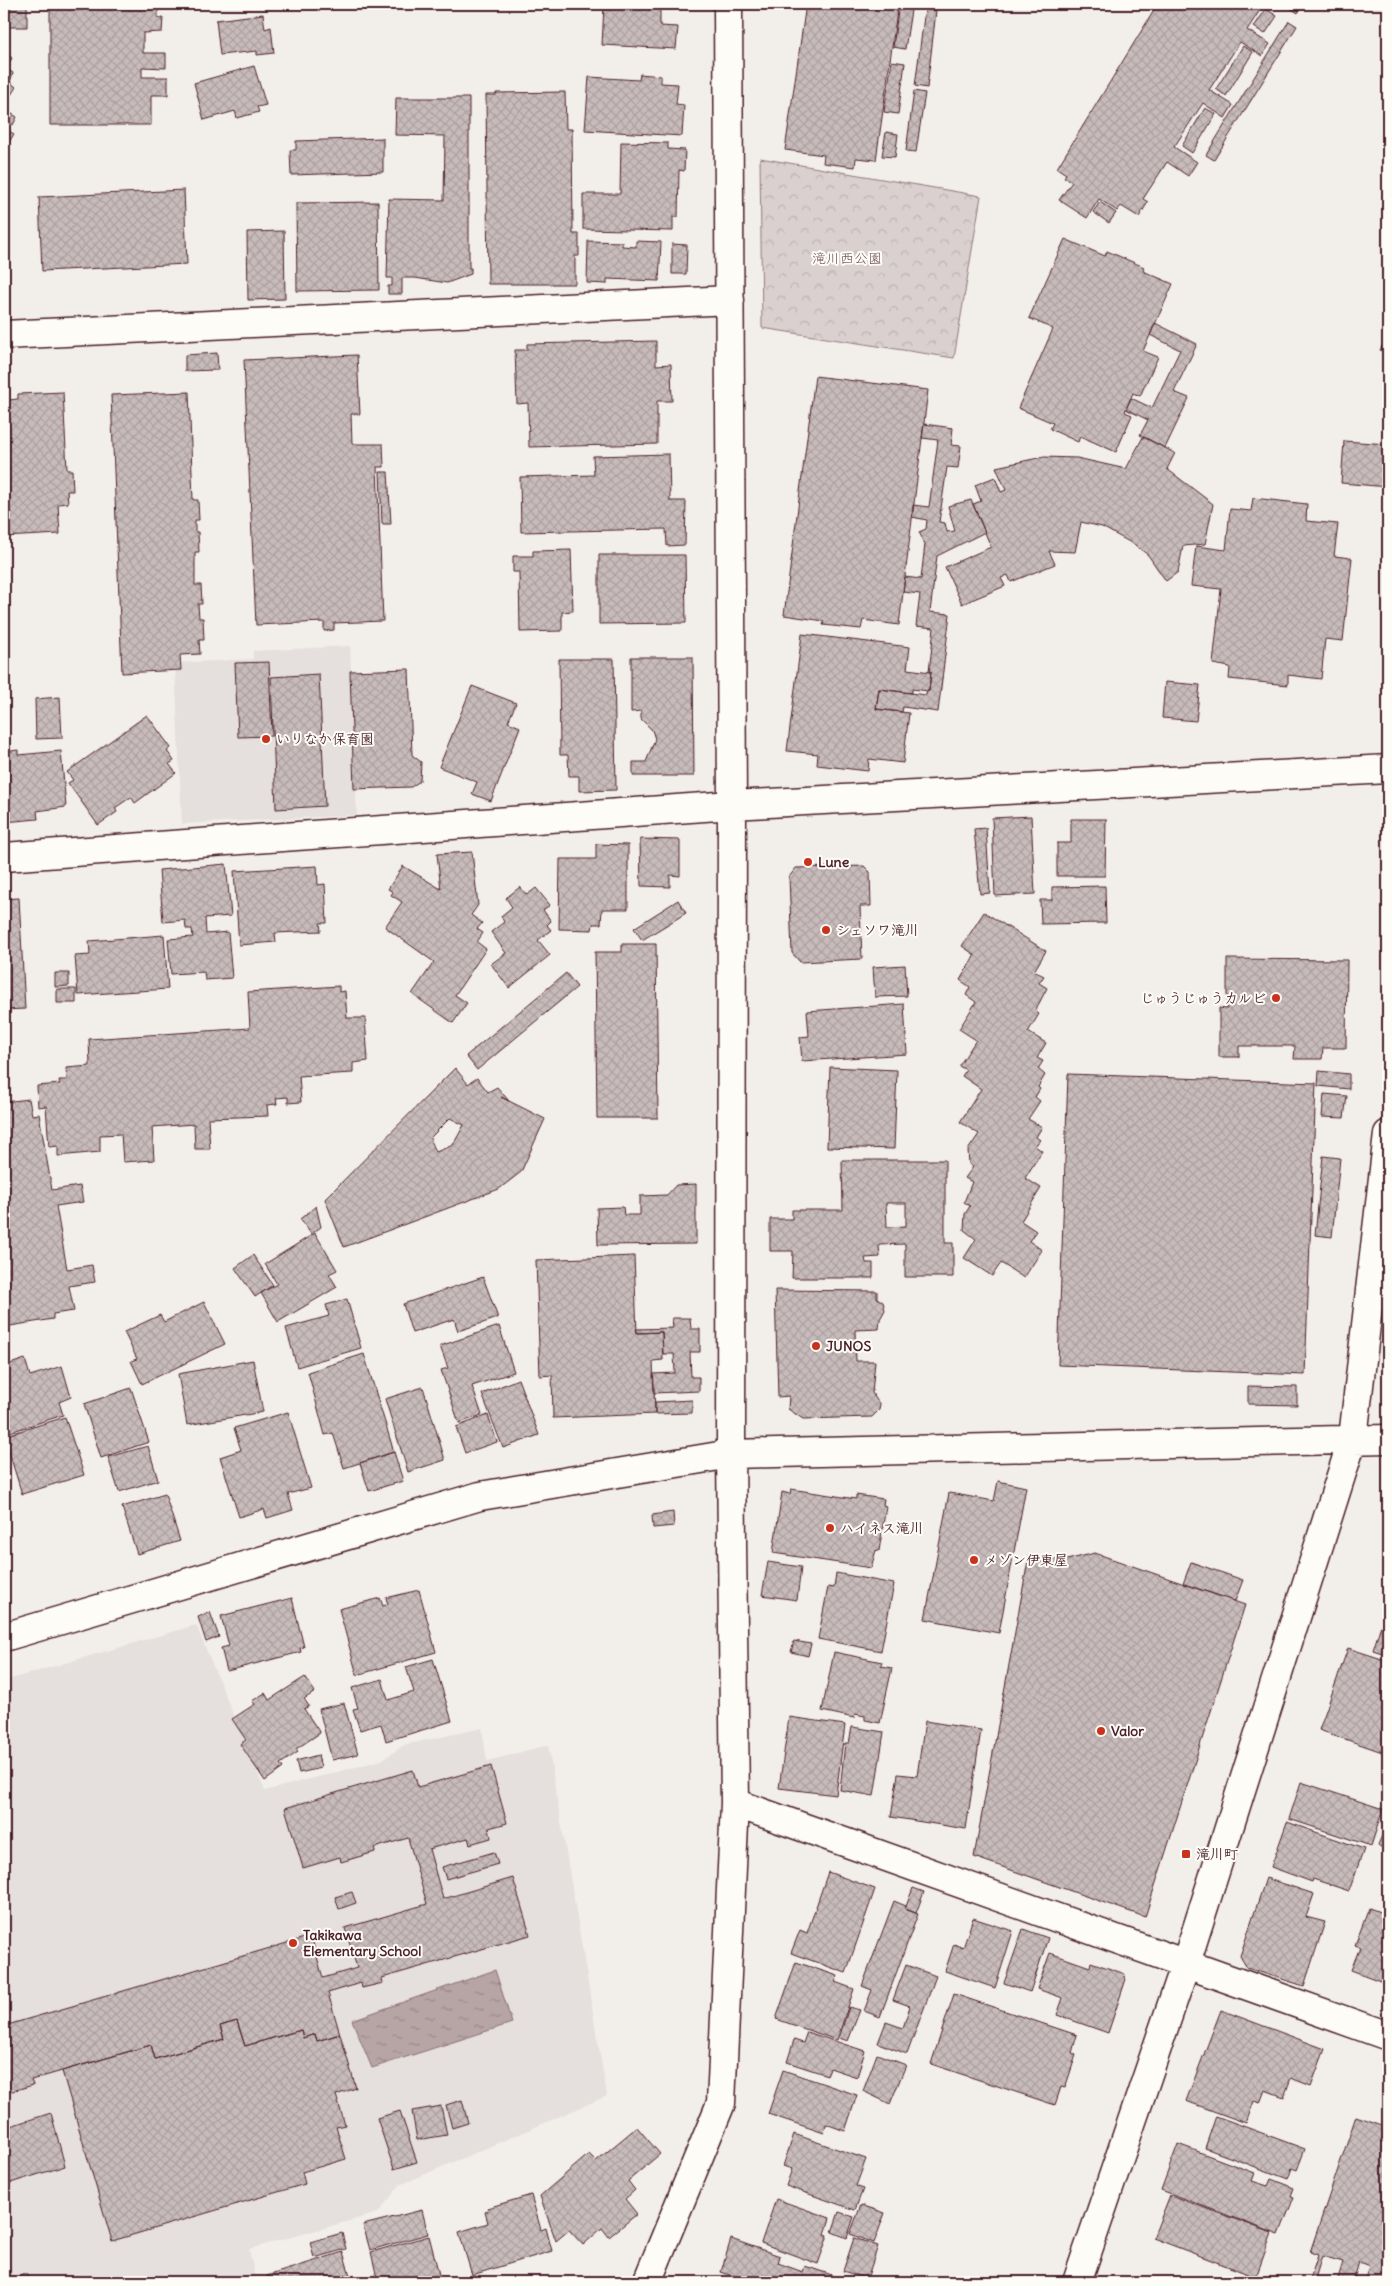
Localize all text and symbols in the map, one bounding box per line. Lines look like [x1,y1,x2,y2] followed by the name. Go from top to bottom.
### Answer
[812,249,882,267] park label: 滝川西公園
[276,730,374,748] place label: いりなか保育園
[260,733,272,745] marker: いりなか保育園
[818,853,850,871] place label: Lune
[802,856,814,868] marker: Lune
[836,921,919,939] place label: シェソワ滝川
[820,924,832,936] marker: シェソワ滝川
[1140,989,1266,1007] place label: じゅうじゅうカルビ
[1270,992,1282,1004] marker: じゅうじゅうカルビ
[826,1337,871,1355] place label: JUNOS
[810,1340,822,1352] marker: JUNOS
[840,1519,924,1537] place label: ハイネス滝川
[824,1522,836,1534] marker: ハイネス滝川
[984,1551,1068,1569] place label: メゾン伊東屋
[968,1554,980,1566] marker: メゾン伊東屋
[1111,1722,1144,1740] place label: Valor
[1095,1725,1107,1737] marker: Valor
[1196,1845,1238,1863] place label: 滝川町
[1180,1848,1192,1860] marker: 滝川町
[303,1926,421,1960] place label: Takikawa Elementary School
[287,1937,299,1949] marker: Takikawa Elementary School

